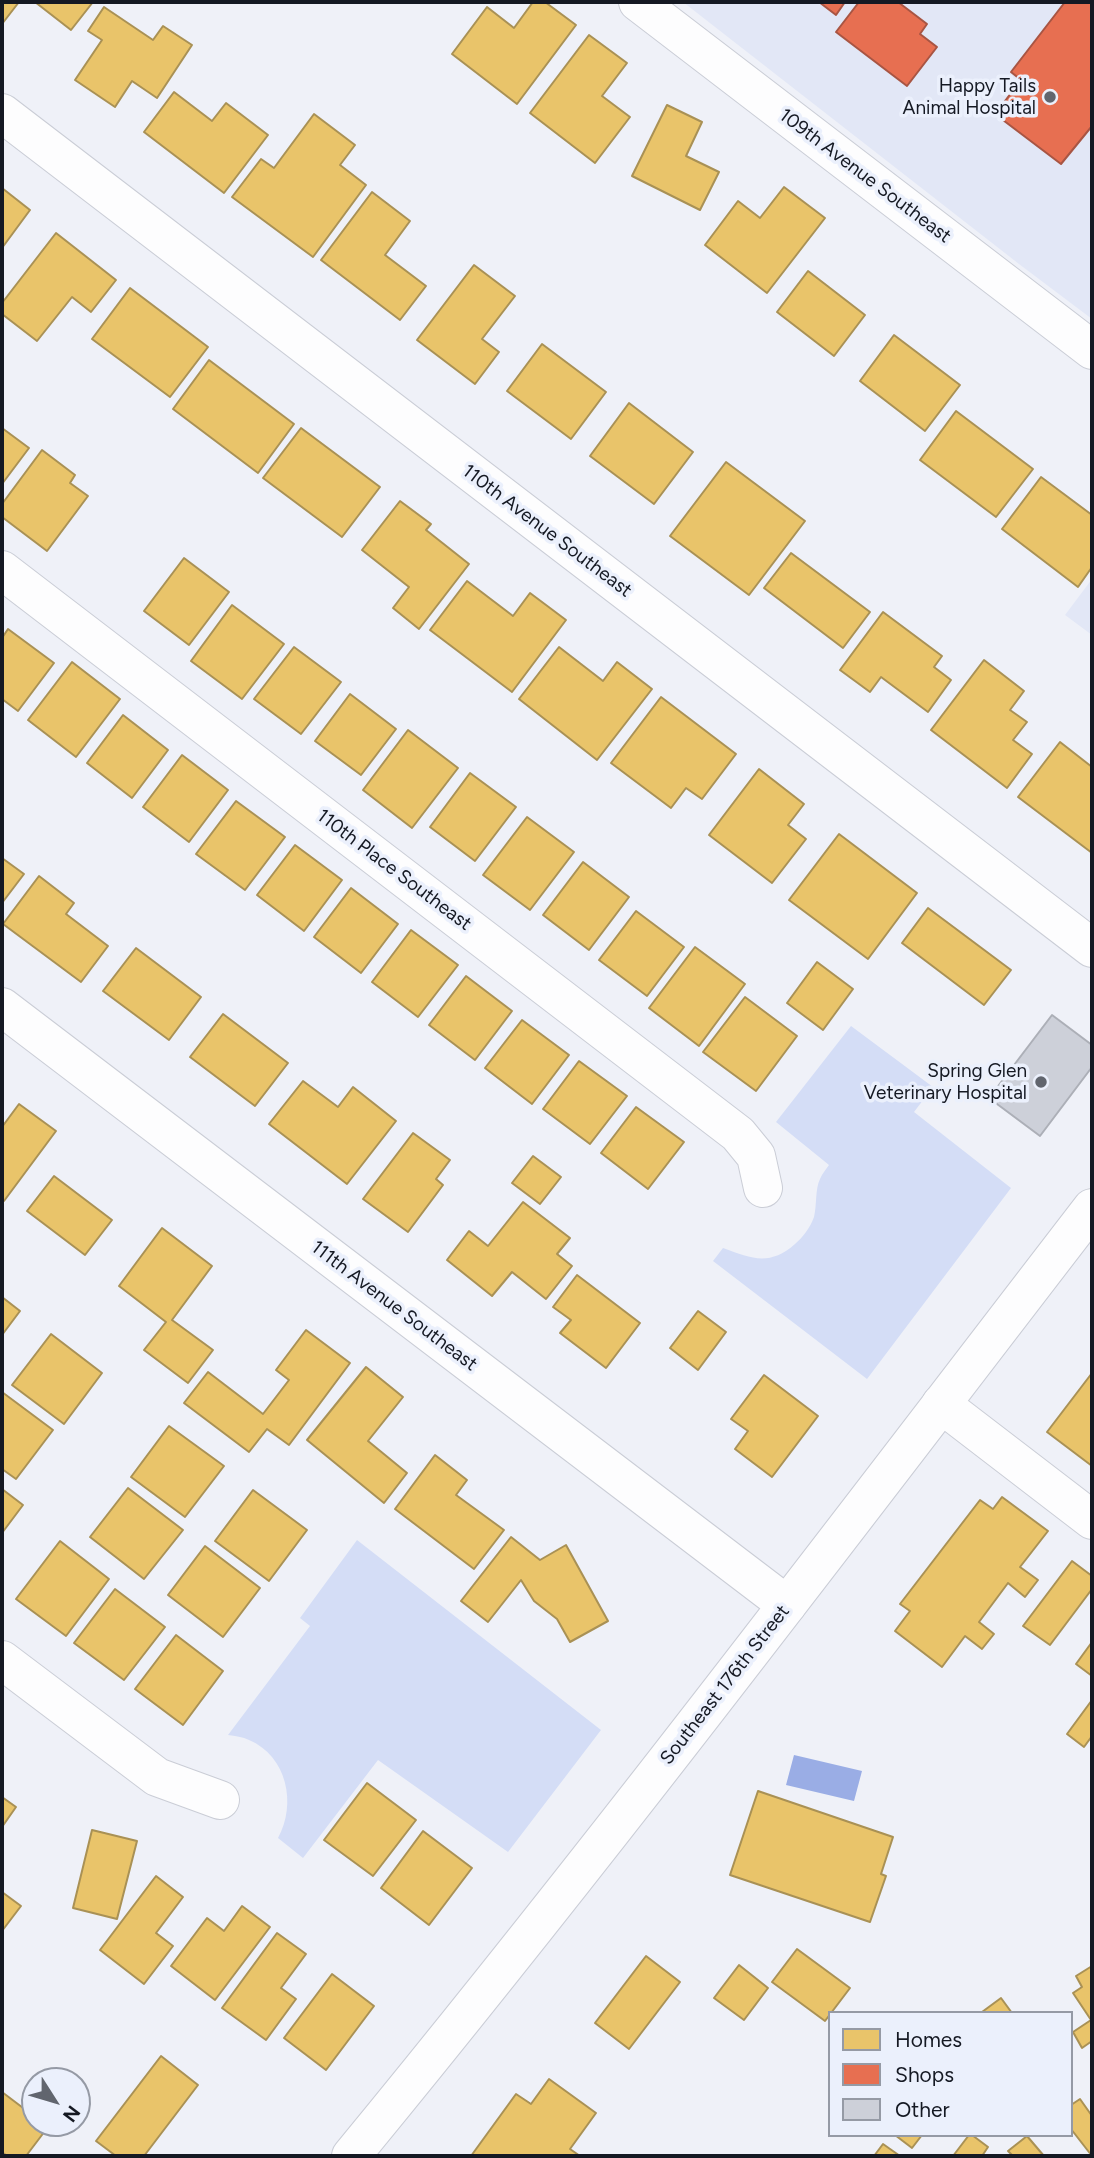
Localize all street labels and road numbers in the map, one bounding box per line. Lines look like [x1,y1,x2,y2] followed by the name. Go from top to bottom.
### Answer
[775,104,955,248] street label: 109th Avenue Southeast
[458,460,636,602] street label: 110th Avenue Southeast
[312,804,476,936] street label: 110th Place Southeast
[306,1236,482,1376] street label: 111th Avenue Southeast
[656,1601,794,1769] street label: Southeast 176th Street

